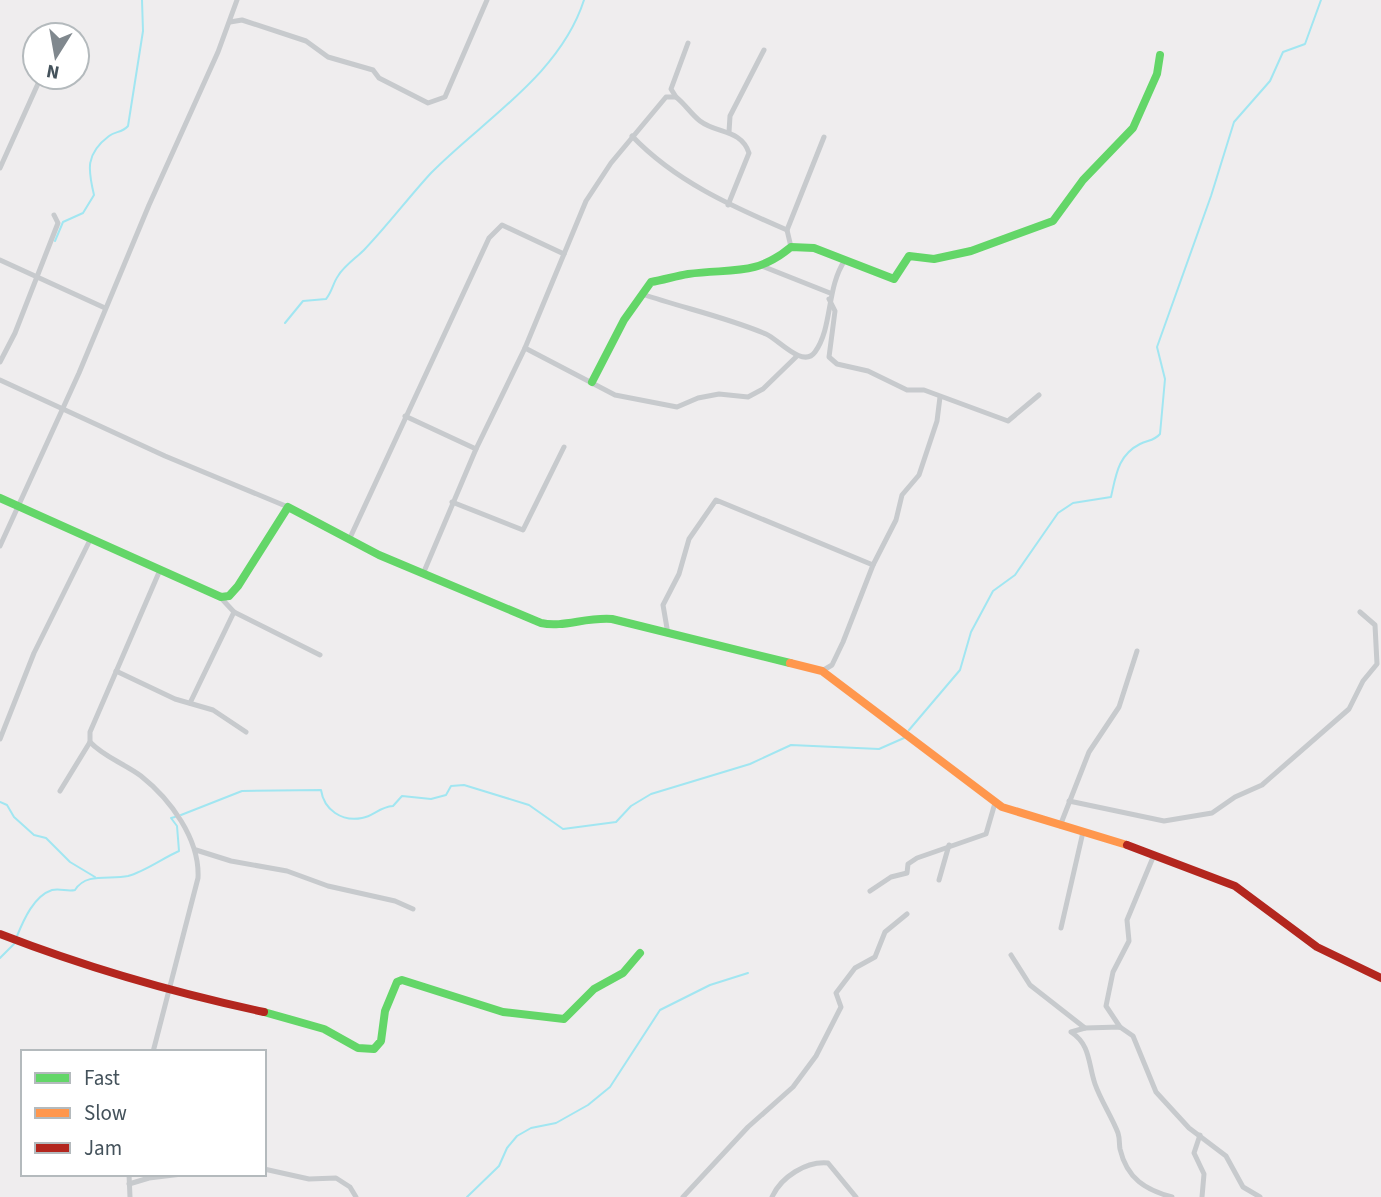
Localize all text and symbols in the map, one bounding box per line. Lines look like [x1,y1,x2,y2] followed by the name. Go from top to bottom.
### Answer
[21,21,91,91] north arrow
[44,57,62,86] text: N
[21,1050,266,1176] legend
[84,1063,120,1093] text: Fast
[84,1098,127,1128] text: Slow
[84,1133,122,1163] text: Jam

